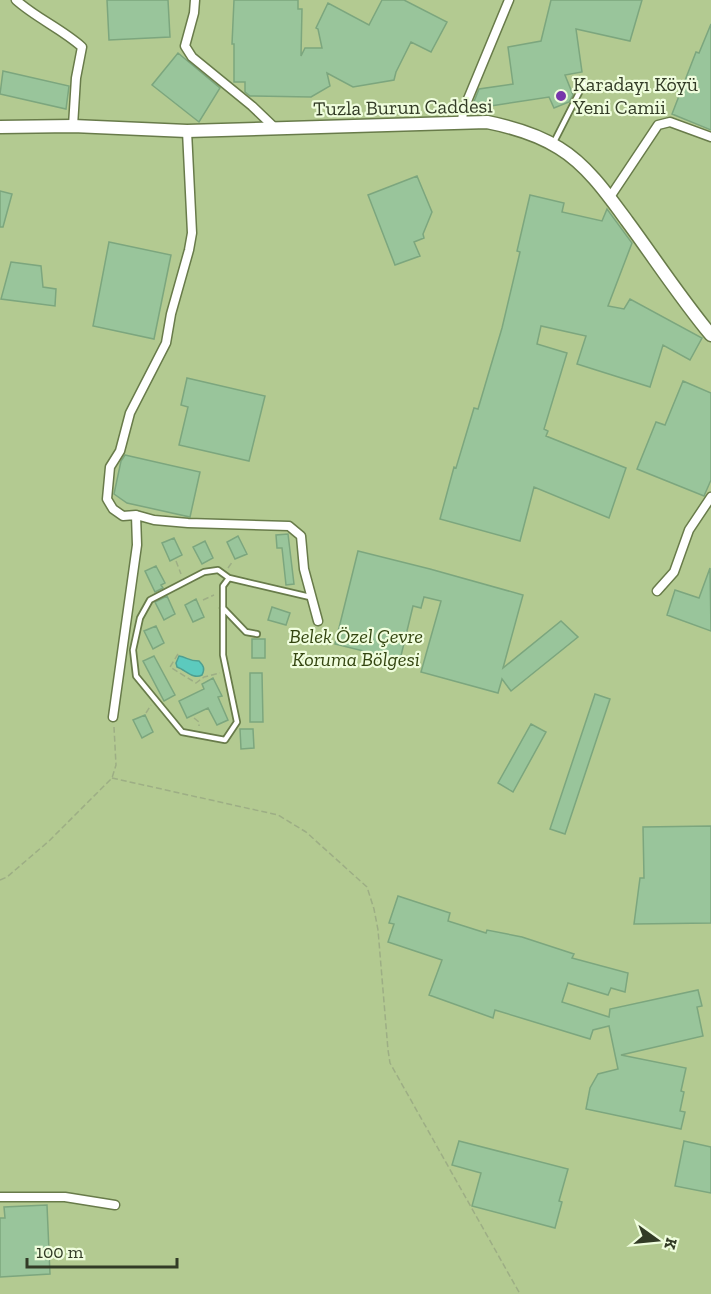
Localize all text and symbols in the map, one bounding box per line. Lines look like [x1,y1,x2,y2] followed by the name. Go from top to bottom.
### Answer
[572,72,698,119] place label: Karadayı Köyü Yeni Camii
[554,89,568,103] marker: Karadayı Köyü Yeni Camii
[313,93,493,121] street label: Tuzla Burun Caddesi
[289,624,423,671] park label: Belek Özel Çevre Koruma Bölgesi
[627,1210,687,1270] north arrow
[27,1231,177,1269] scale bar
[660,1236,682,1252] text: K
[36,1241,84,1263] text: 100 m

